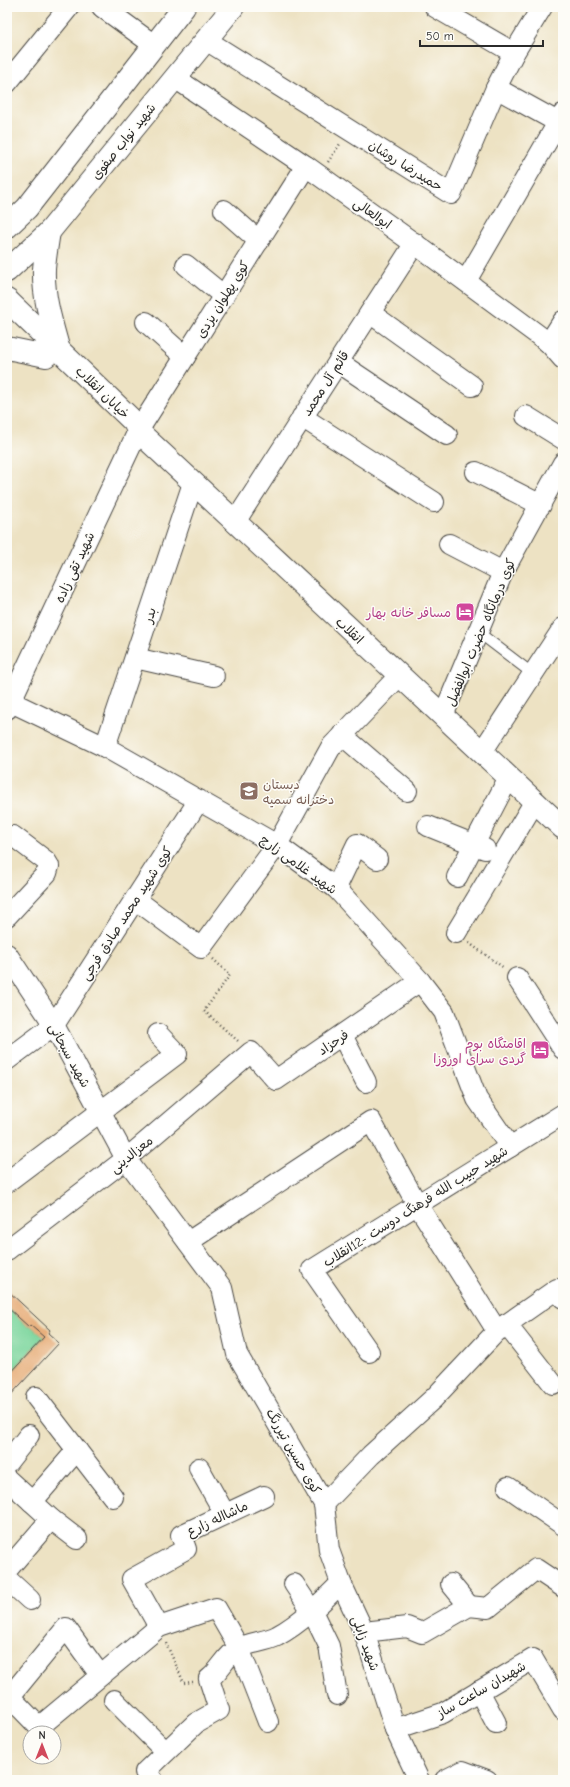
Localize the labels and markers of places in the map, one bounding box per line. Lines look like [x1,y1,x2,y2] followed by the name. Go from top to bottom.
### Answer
[454,601,476,623] hotel icon: مسافر خانه بهار
[366,605,451,621] place label: مسافر خانه بهار
[263,777,334,808] place label: دبستان دخترانه سمیه
[238,780,260,802] school or university icon: دبستان دخترانه سمیه
[433,1036,526,1068] place label: اقامتگاه بوم گردی سرای اوروزا
[529,1039,551,1061] hotel icon: اقامتگاه بوم گردی سرای اوروزا

